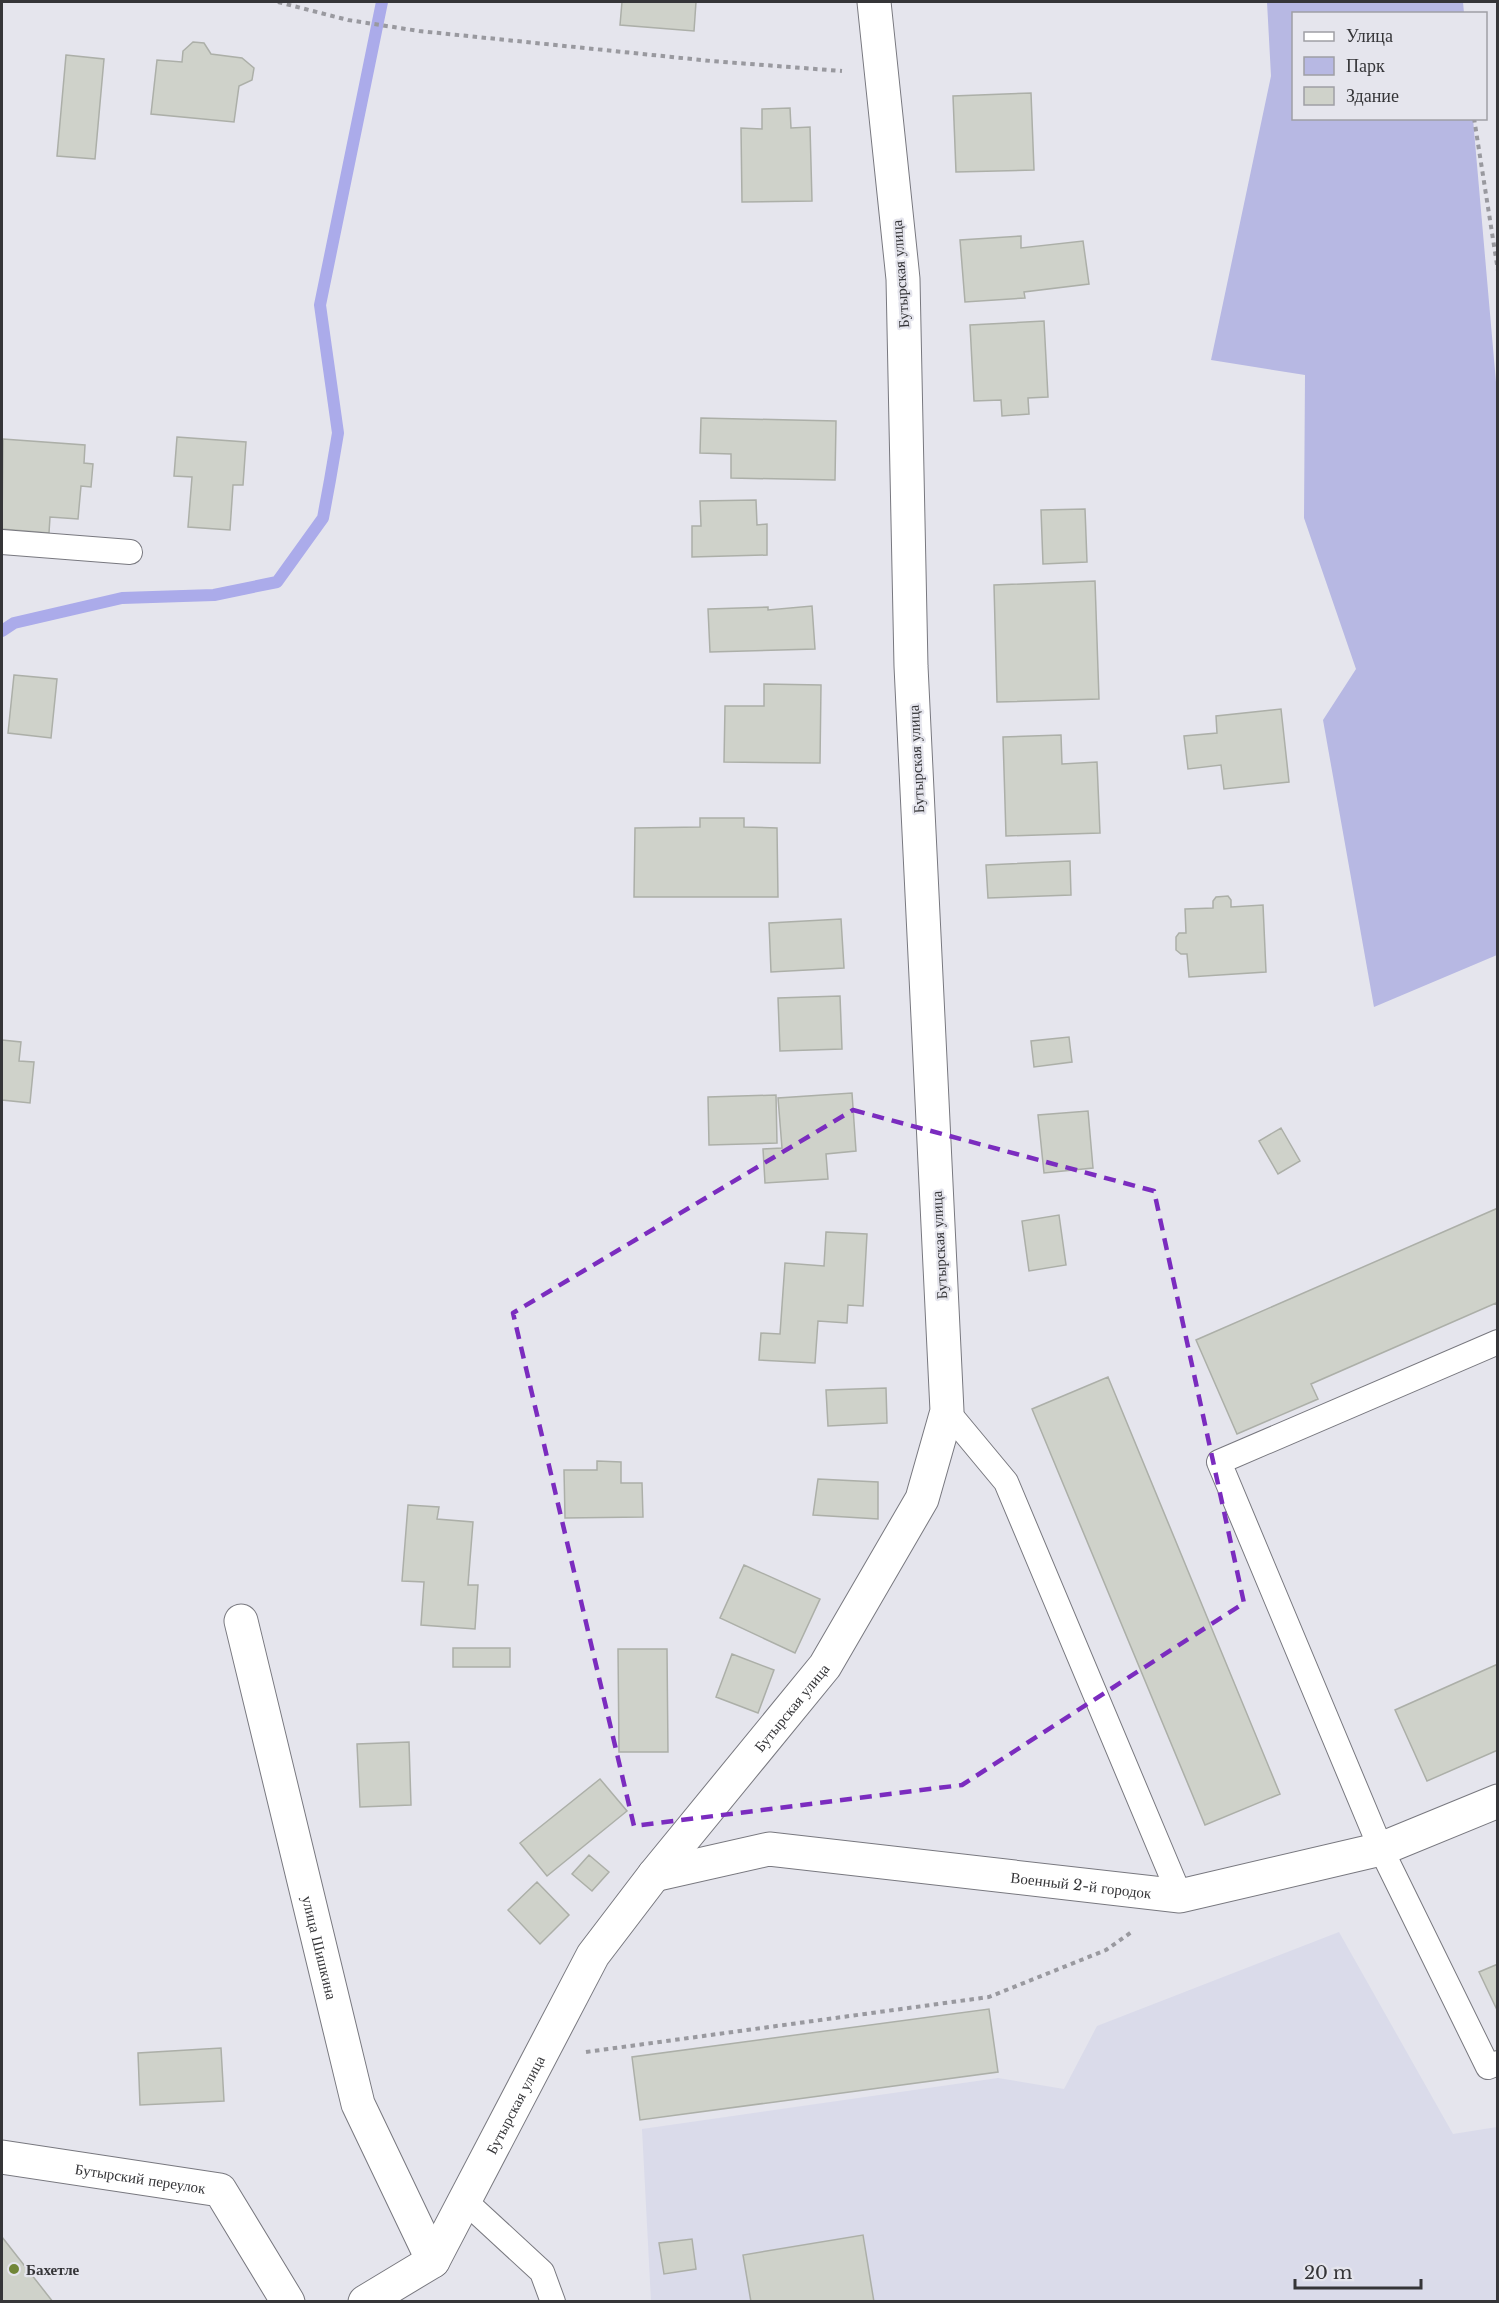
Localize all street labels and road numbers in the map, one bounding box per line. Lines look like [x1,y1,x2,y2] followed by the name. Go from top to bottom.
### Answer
[887,219,913,329] street label: Бутырская улица
[904,704,928,814] street label: Бутырская улица
[927,1190,951,1300] street label: Бутырская улица
[749,1659,833,1755] street label: Бутырская улица
[1010,1867,1153,1902] street label: Военный 2-й городок
[298,1894,342,2002] street label: улица Шишкина
[481,2052,549,2157] street label: Бутырская улица
[74,2159,208,2197] street label: Бутырский переулок

